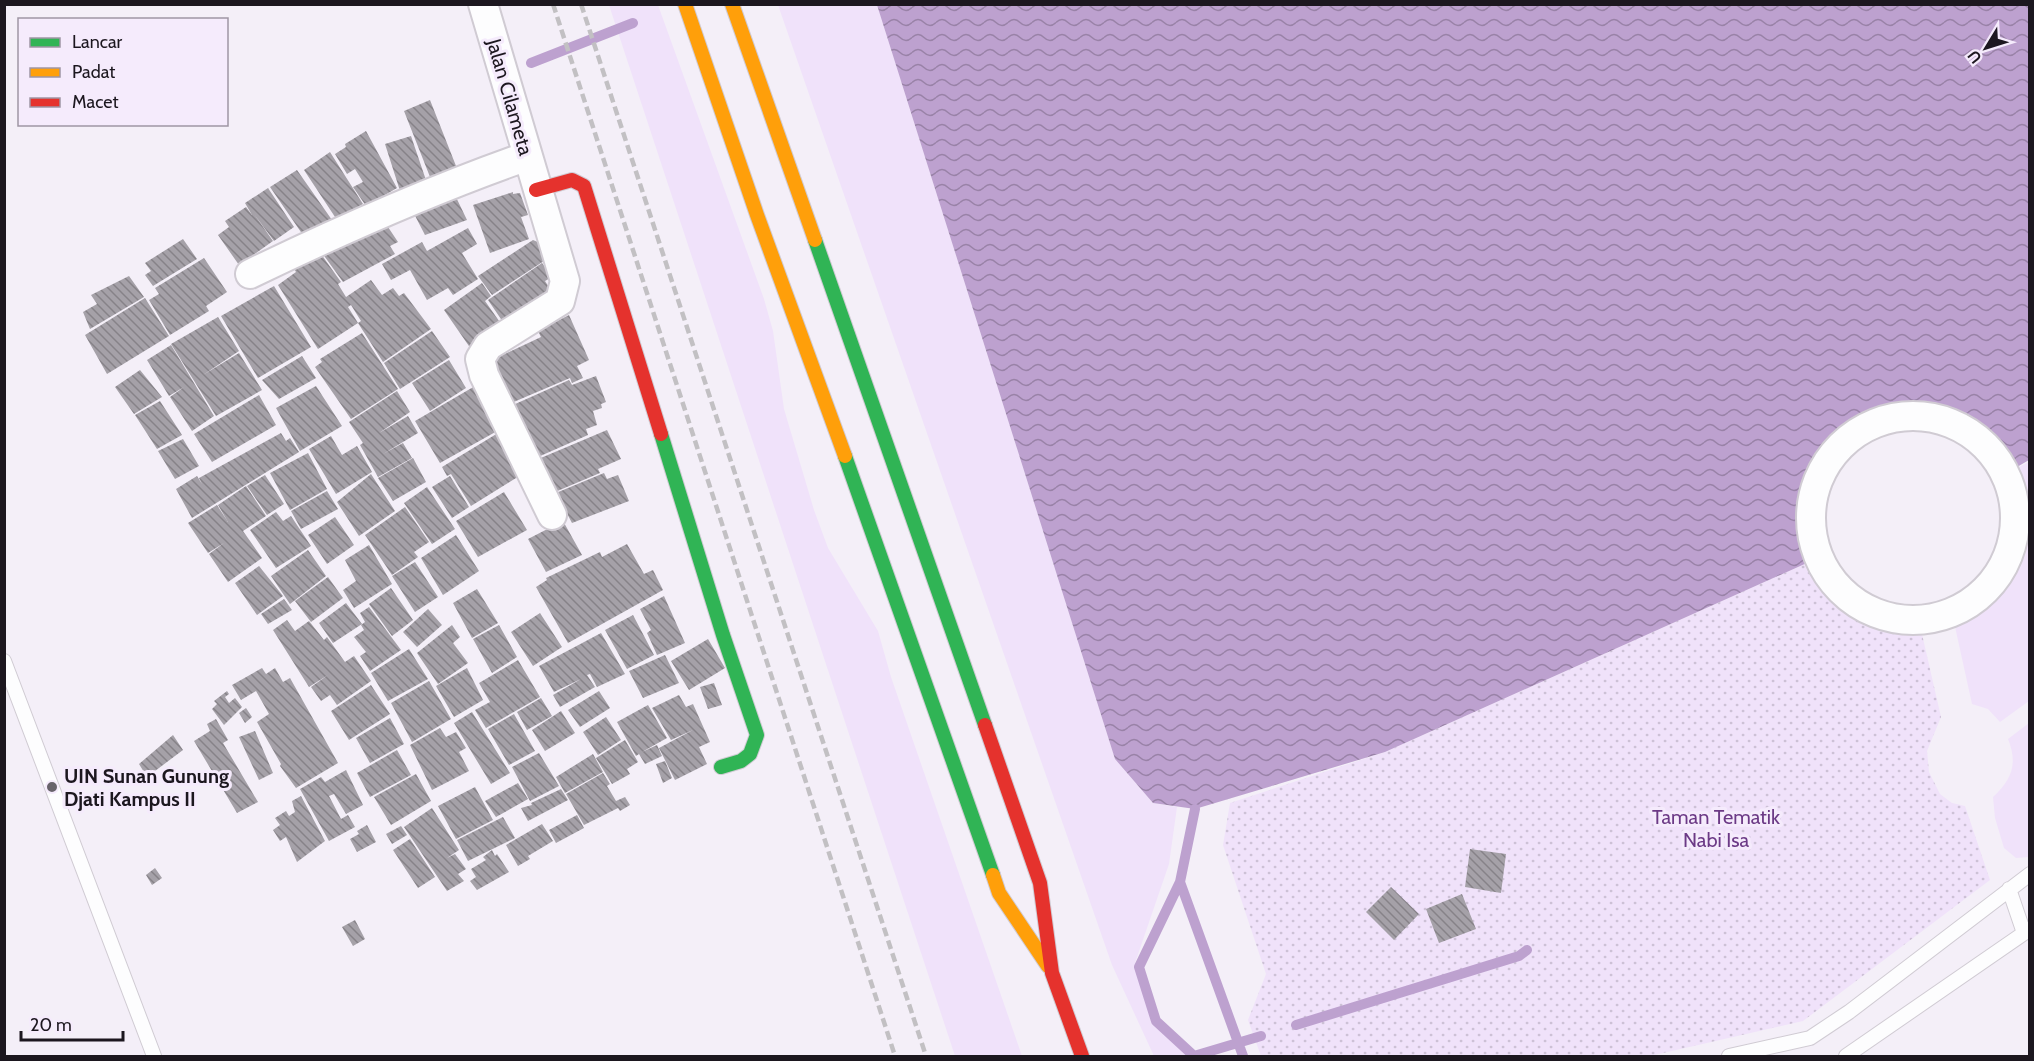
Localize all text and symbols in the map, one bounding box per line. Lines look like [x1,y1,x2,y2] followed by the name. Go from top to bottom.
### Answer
[18,18,228,126] legend
[1956,18,2016,78] north arrow
[72,31,123,53] text: Lancar
[482,35,538,158] street label: Jalan Cilameta
[1964,47,1986,67] text: U
[72,61,115,83] text: Padat
[72,91,118,113] text: Macet
[64,764,229,811] place label: UIN Sunan Gunung Djati Kampus II
[45,780,59,794] marker: UIN Sunan Gunung Djati Kampus II
[1652,805,1780,852] park label: Taman Tematik Nabi Isa
[21,1004,123,1042] scale bar
[30,1014,72,1036] text: 20 m

